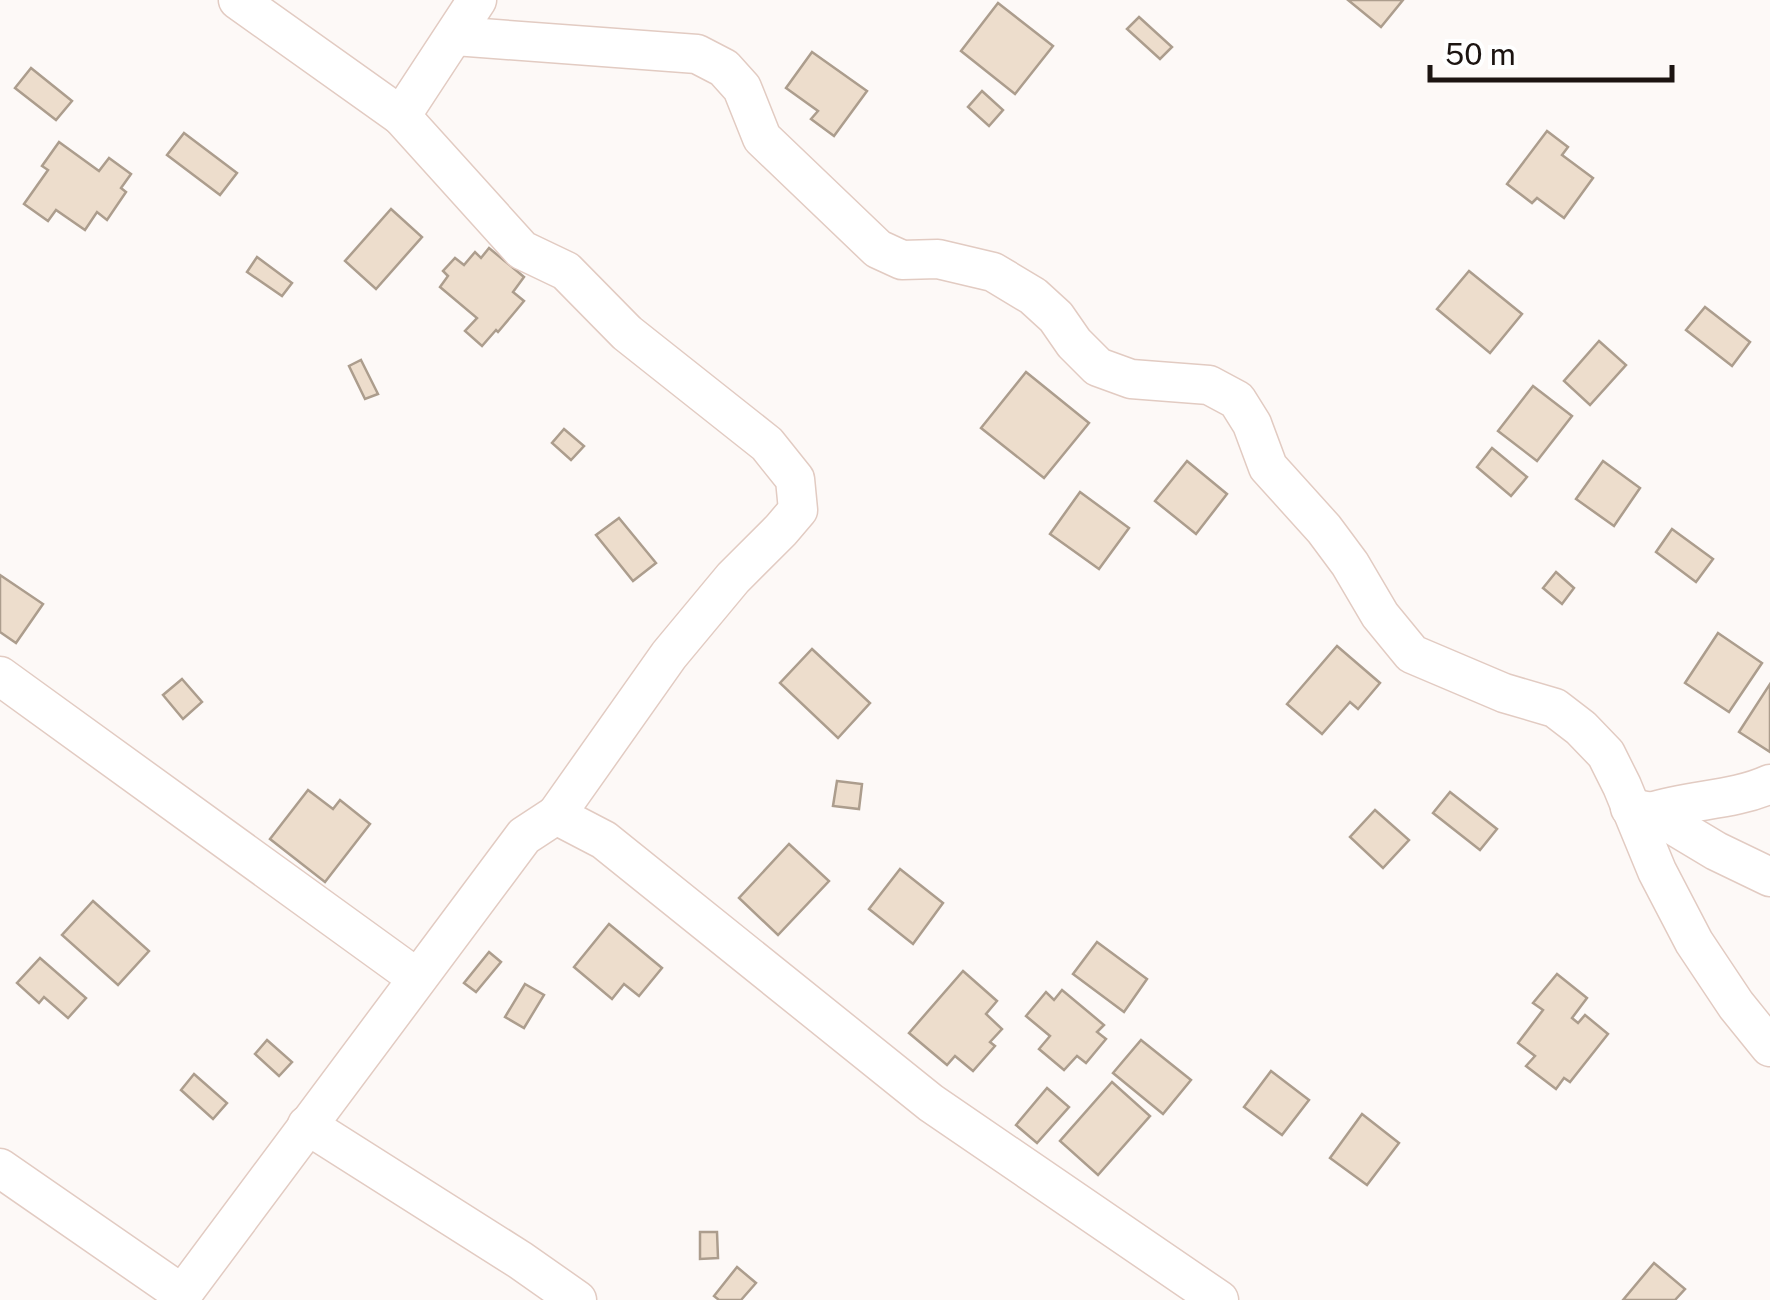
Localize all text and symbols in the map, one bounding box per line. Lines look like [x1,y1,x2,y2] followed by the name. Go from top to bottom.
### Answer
[1430,20,1672,82] scale bar
[1445,36,1516,72] text: 50 m

